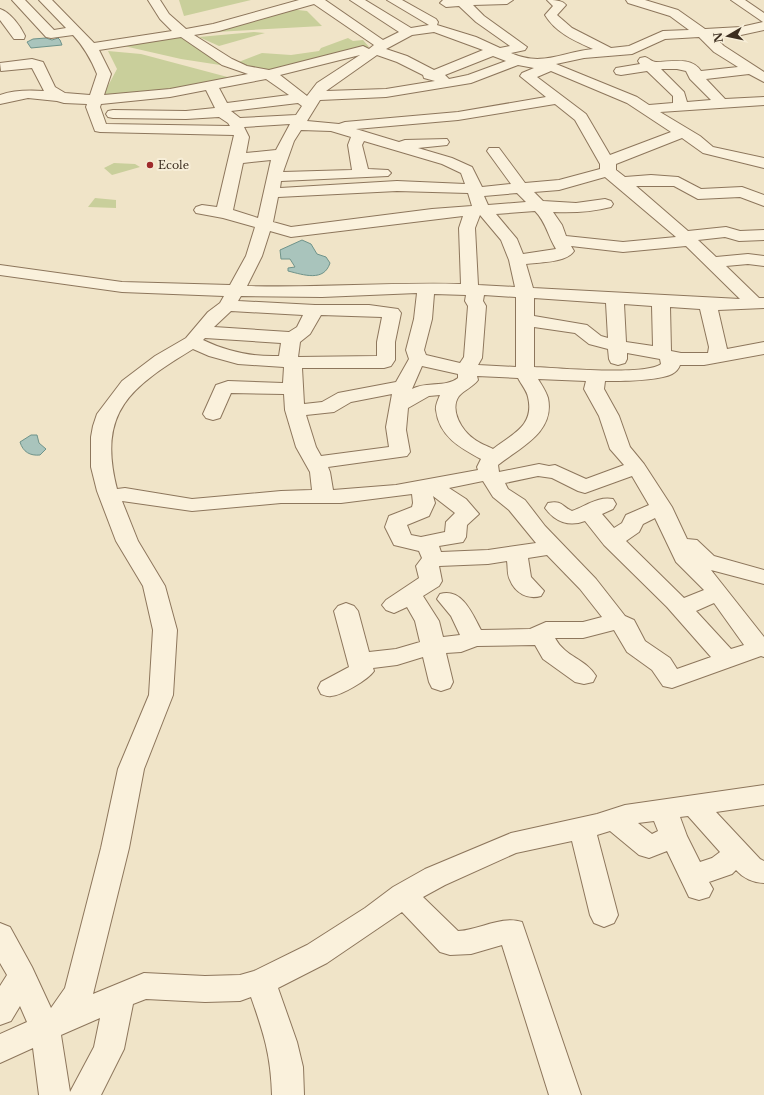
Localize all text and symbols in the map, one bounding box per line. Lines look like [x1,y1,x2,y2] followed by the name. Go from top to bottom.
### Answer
[708,16,748,56] north arrow
[710,31,726,44] text: N
[158,158,189,172] place label: Ecole
[145,160,155,170] marker: Ecole

